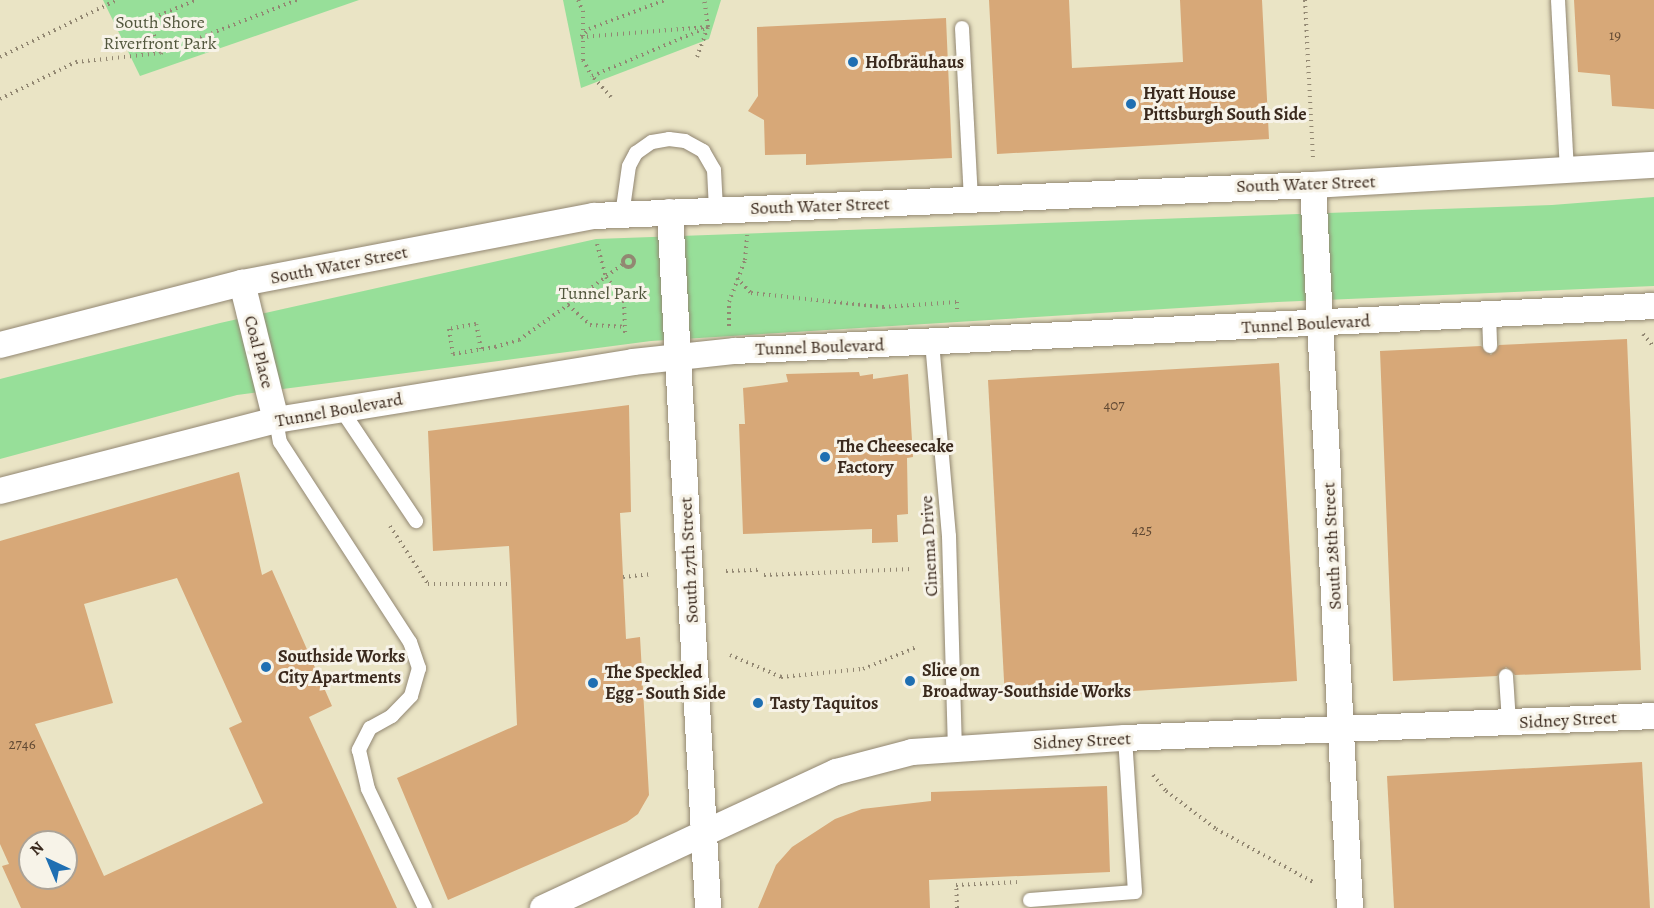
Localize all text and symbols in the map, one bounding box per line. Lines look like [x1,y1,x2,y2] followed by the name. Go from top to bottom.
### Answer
[103,12,217,54] park label: South Shore Riverfront Park
[1609,27,1621,45] house number: 19
[865,51,964,73] place label: Hofbräuhaus
[846,55,860,69] marker: Hofbräuhaus
[1143,83,1307,125] place label: Hyatt House Pittsburgh South Side
[1124,97,1138,111] marker: Hyatt House Pittsburgh South Side
[1236,171,1376,197] street label: South Water Street
[750,193,890,219] street label: South Water Street
[268,241,410,289] street label: South Water Street
[559,282,647,304] park label: Tunnel Park
[1241,310,1371,338] street label: Tunnel Boulevard
[240,313,278,391] street label: Coal Place
[755,334,885,360] street label: Tunnel Boulevard
[274,388,404,432] street label: Tunnel Boulevard
[1103,397,1125,415] house number: 407
[837,436,954,478] place label: The Cheesecake Factory
[818,450,832,464] marker: The Cheesecake Factory
[1318,482,1346,610] street label: South 28th Street
[916,495,942,597] street label: Cinema Drive
[675,496,703,624] street label: South 27th Street
[1132,522,1152,540] house number: 425
[278,646,405,688] place label: Southside Works City Apartments
[259,660,273,674] marker: Southside Works City Apartments
[922,660,1131,702] place label: Slice on Broadway-Southside Works
[605,662,726,704] place label: The Speckled Egg - South Side
[903,674,917,688] marker: Slice on Broadway-Southside Works
[586,676,600,690] marker: The Speckled Egg - South Side
[770,692,878,714] place label: Tasty Taquitos
[751,696,765,710] marker: Tasty Taquitos
[1519,707,1617,733] street label: Sidney Street
[1033,728,1131,754] street label: Sidney Street
[8,736,36,754] house number: 2746
[18,830,78,890] north arrow
[25,837,49,860] text: N

